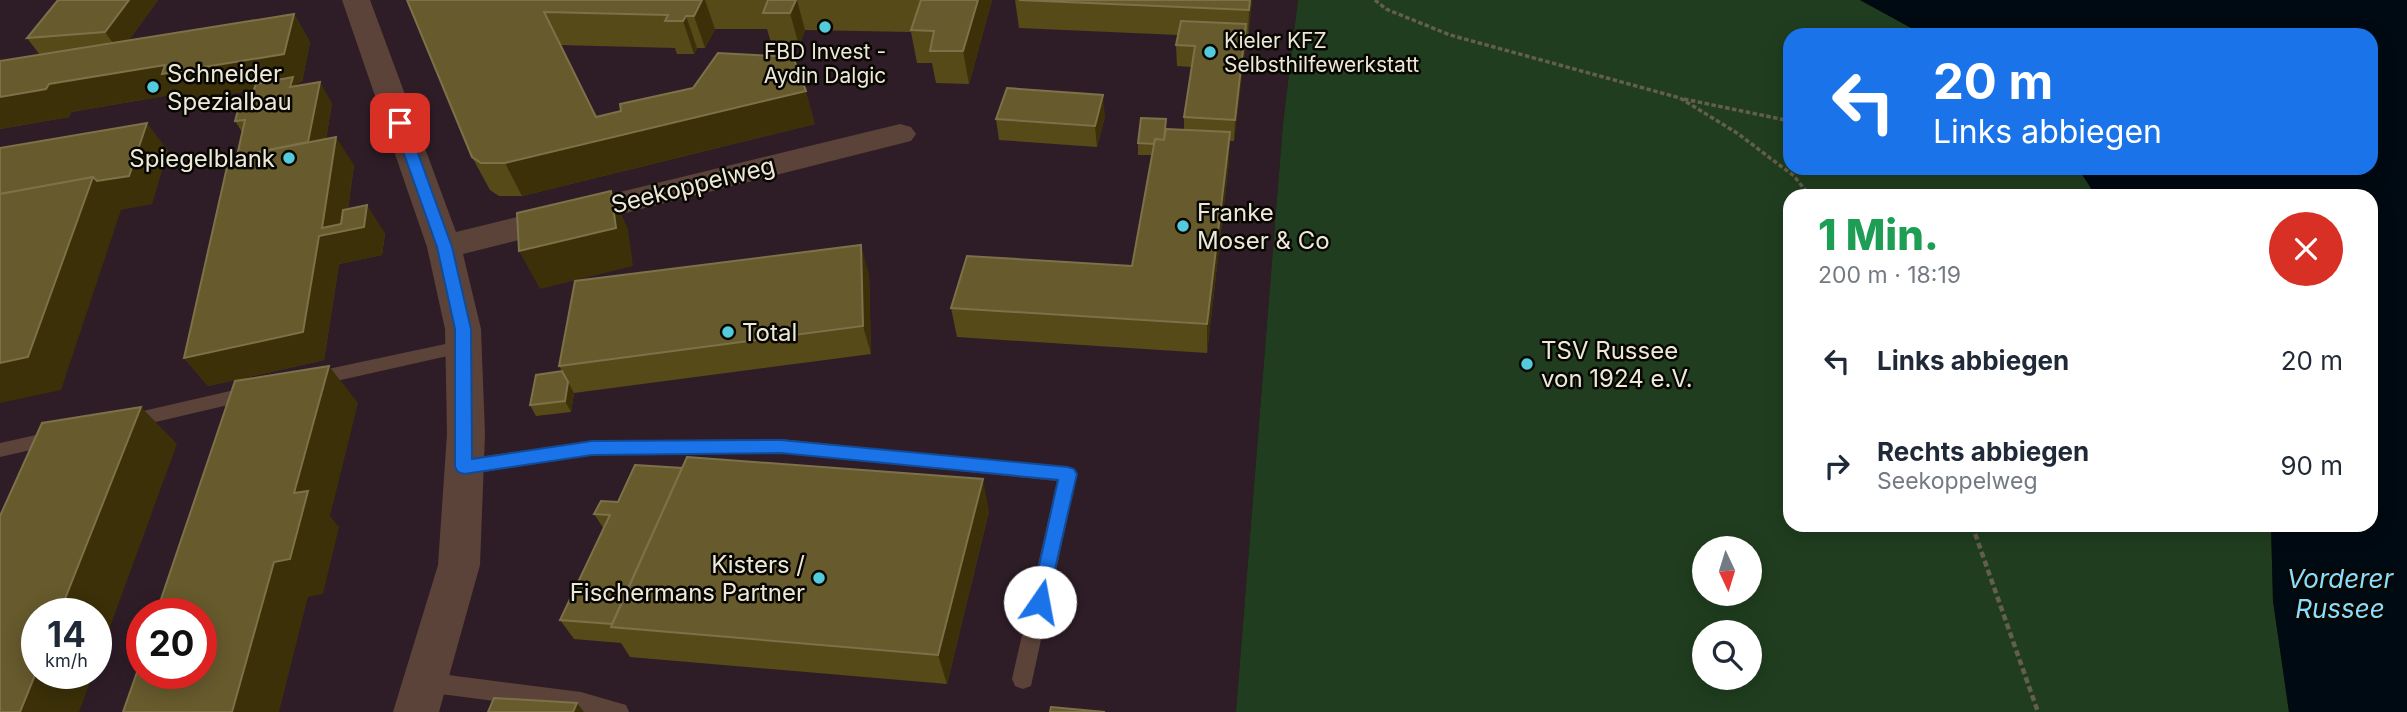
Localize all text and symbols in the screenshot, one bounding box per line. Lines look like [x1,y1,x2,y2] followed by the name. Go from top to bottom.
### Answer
[817,19,833,35] marker: FBD Invest - Aydin Dalgic
[1224,28,1419,77] place label: Kieler KFZ Selbsthilfewerkstatt
[764,39,886,88] place label: FBD Invest - Aydin Dalgic
[1202,44,1218,60] marker: Kieler KFZ Selbsthilfewerkstatt
[1933,52,2053,111] text: 20 m
[1818,56,1909,147] icon: left
[167,59,292,116] place label: Schneider Spezialbau
[145,79,161,95] marker: Schneider Spezialbau
[370,93,430,153] pin
[381,104,419,142] icon: arrive
[1933,112,2162,151] text: Links abbiegen
[129,144,275,173] place label: Spiegelblank
[281,150,297,166] marker: Spiegelblank
[608,151,778,219] street label: Seekoppelweg
[1197,198,1330,255] place label: Franke Moser & Co
[1818,209,1939,260] text: 1 Min.
[2269,212,2343,286] button: close
[1175,218,1191,234] marker: Franke Moser & Co
[1818,261,1961,289] text: 200 m · 18:19
[742,318,797,347] place label: Total
[720,324,736,340] marker: Total
[1541,336,1693,393] place label: TSV Russee von 1924 e.V.
[1818,342,1856,380] icon: left
[1877,345,2069,376] text: Links abbiegen
[2281,345,2343,376] text: 20 m
[1519,356,1535,372] marker: TSV Russee von 1924 e.V.
[1877,436,2089,467] text: Rechts abbiegen
[1818,447,1856,485] icon: right
[2280,450,2343,481] text: 90 m
[1877,467,2038,495] text: Seekoppelweg
[1692,536,1762,606] north arrow
[1692,536,1762,690] map controls
[570,550,805,607] place label: Kisters / Fischermans Partner
[2287,563,2395,624] water label: Vorderer Russee
[1003,565,1077,639] position arrow
[811,570,827,586] marker: Kisters / Fischermans Partner
[126,598,217,689] speed limit sign: 20
[47,613,86,655] text: 14
[1692,620,1762,690] button: search
[45,650,88,671] text: km/h

